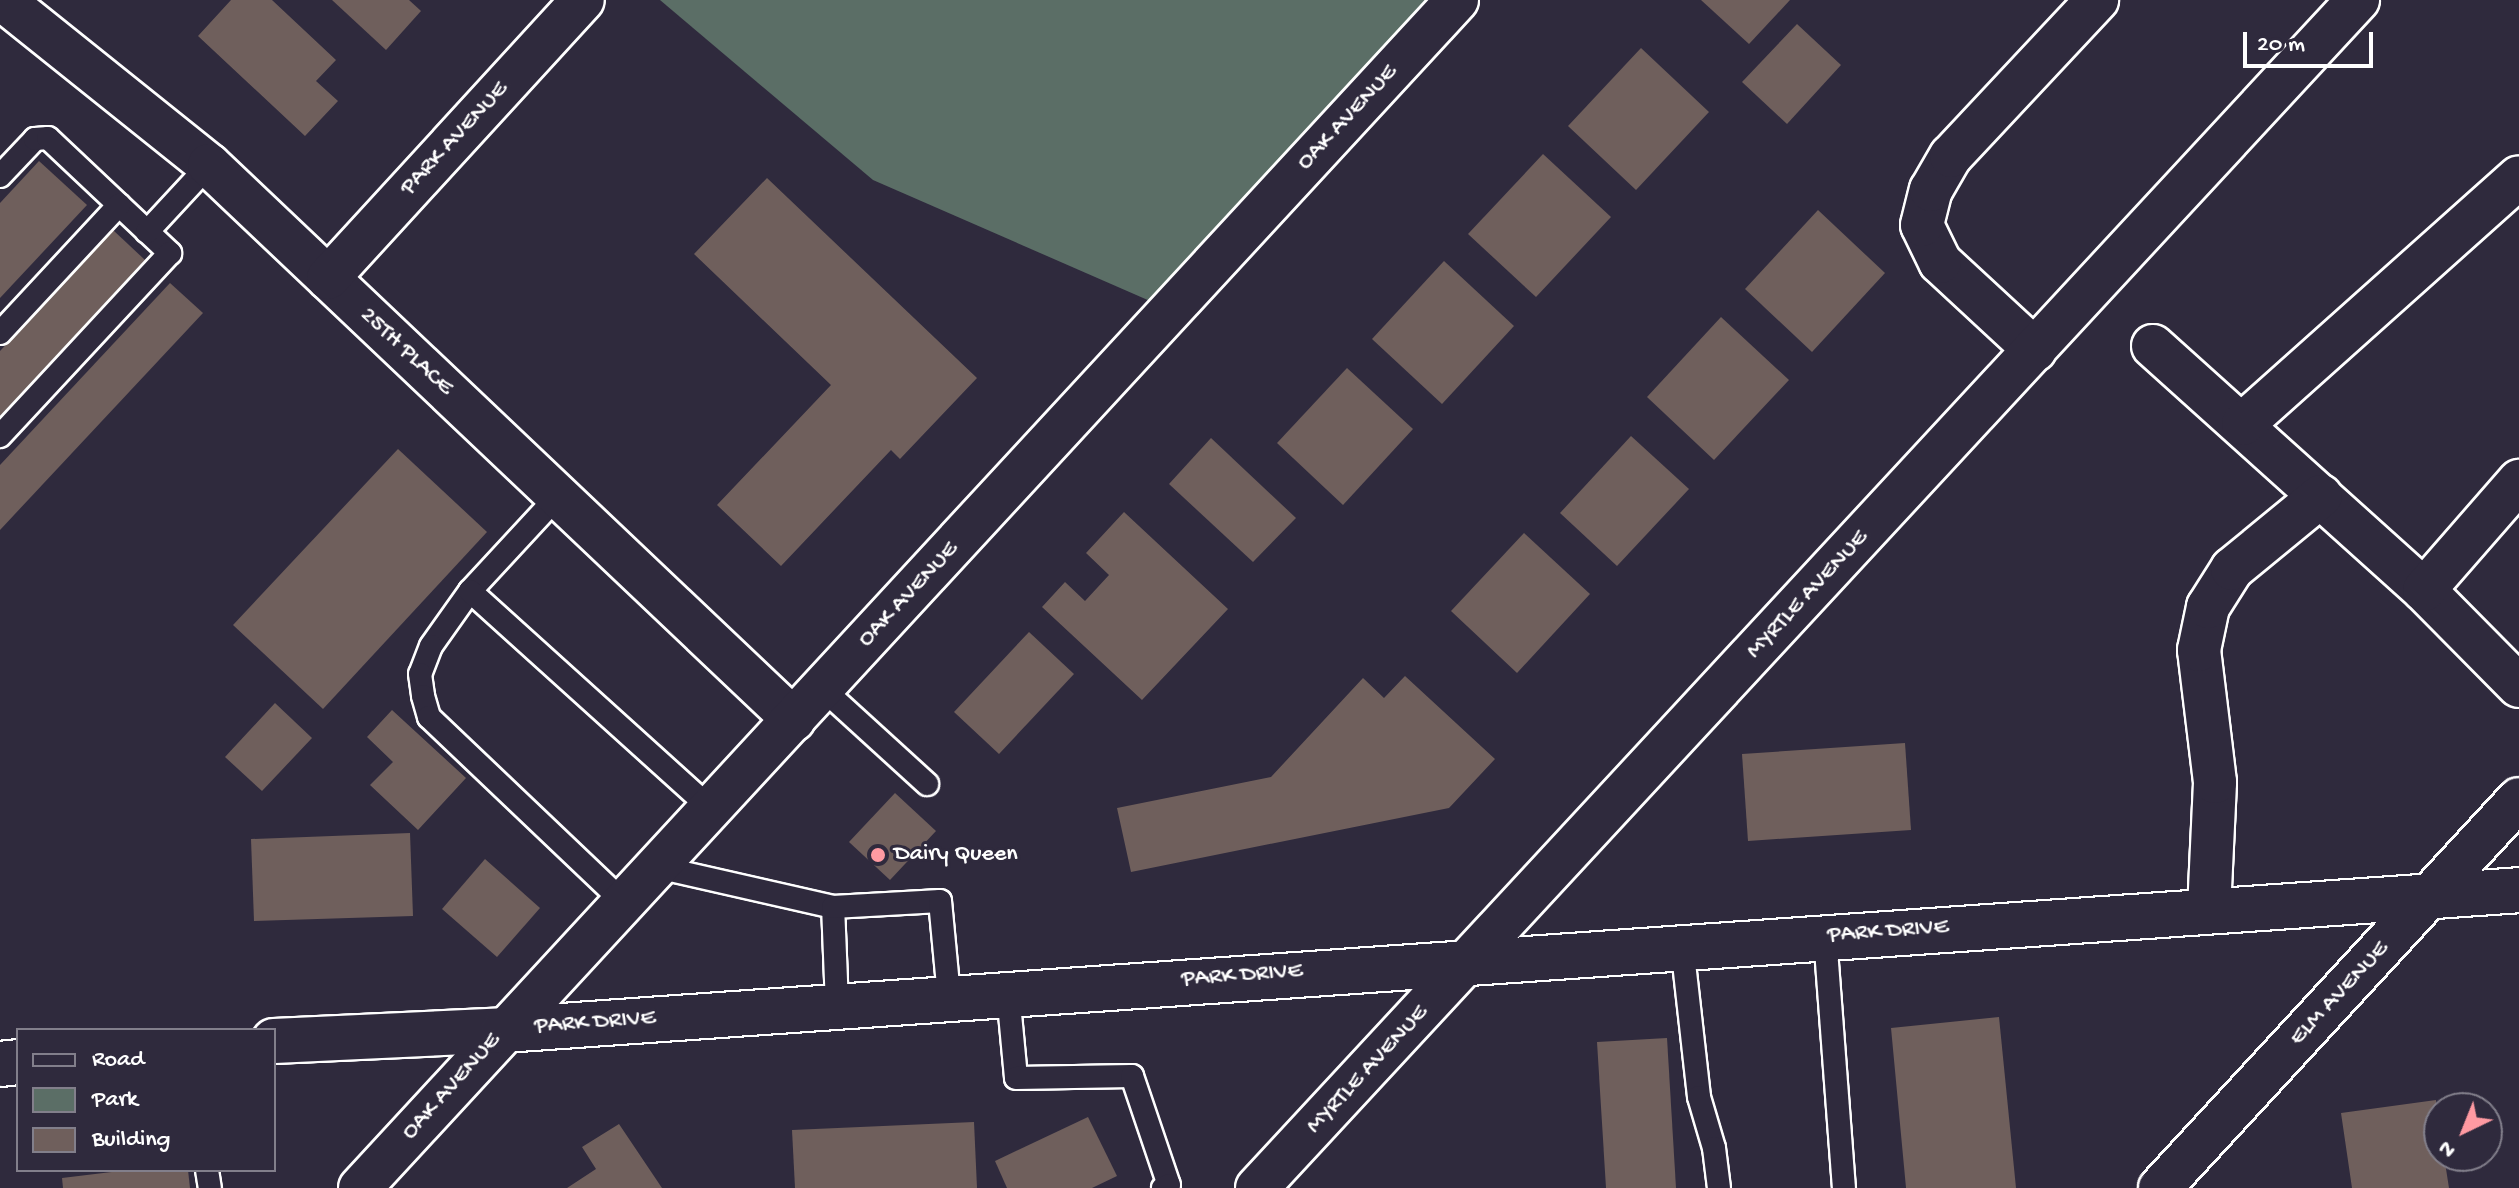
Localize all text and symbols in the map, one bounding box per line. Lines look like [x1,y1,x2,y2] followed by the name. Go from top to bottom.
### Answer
[2247,16,2377,66] scale bar
[2257,31,2305,60] text: 20 m
[1292,59,1404,177] street label: OAK AVENUE
[395,76,515,202] street label: PARK AVENUE
[353,302,459,402] street label: 25TH PLACE
[1741,524,1875,666] street label: MYRTLE AVENUE
[853,536,965,654] street label: OAK AVENUE
[894,841,1018,869] place label: Dairy Queen
[869,846,887,864] marker: Dairy Queen
[1827,913,1949,951] street label: PARK DRIVE
[2284,936,2396,1052] street label: ELM AVENUE
[1181,957,1303,995] street label: PARK DRIVE
[1301,999,1435,1141] street label: MYRTLE AVENUE
[534,1004,656,1042] street label: PARK DRIVE
[396,1027,508,1147] street label: OAK AVENUE
[16,1028,276,1172] legend
[92,1046,144,1075] text: Road
[92,1086,138,1115] text: Park
[2423,1092,2503,1172] north arrow
[92,1126,170,1155] text: Building
[2434,1134,2462,1162] text: N

